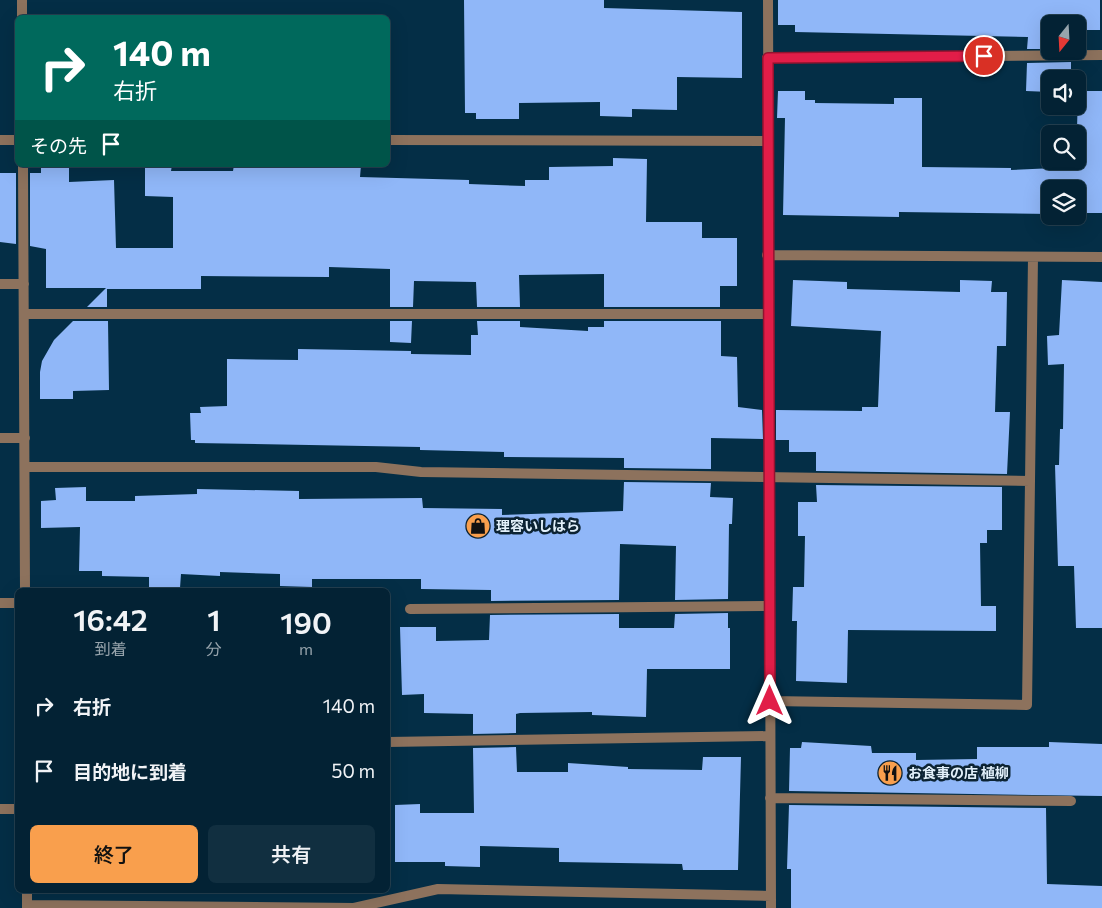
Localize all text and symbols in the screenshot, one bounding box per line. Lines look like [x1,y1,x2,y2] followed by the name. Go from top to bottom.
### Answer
[1041,15,1086,60] north arrow
[1041,15,1086,225] map controls
[113,30,211,73] text: 140 m
[30,35,95,100] icon: right
[963,35,1005,77] pin
[970,42,998,70] icon: arrive
[1041,70,1086,115] button: sound
[113,77,157,104] text: 右折
[1041,125,1086,170] button: search
[97,130,125,158] icon: arrive
[30,134,87,157] text: その先
[1041,180,1086,225] button: layers
[465,513,491,539] shop icon: 理容いしはら
[496,517,580,534] place label: 理容いしはら
[73,600,148,637] text: 16:42
[207,600,221,637] text: 1
[280,603,332,640] text: 190
[94,639,126,658] text: 到着
[206,639,222,658] text: 分
[299,639,313,658] text: m
[743,674,795,726] position arrow
[30,692,58,720] icon: right
[323,694,375,717] text: 140 m
[73,695,111,718] text: 右折
[30,757,58,785] icon: arrive
[331,759,375,782] text: 50 m
[73,760,187,783] text: 目的地に到着
[877,760,903,786] restaurant icon: お食事の店 植柳
[908,764,1009,781] place label: お食事の店 植柳
[30,825,198,883] button: 終了
[208,825,375,883] button: 共有

